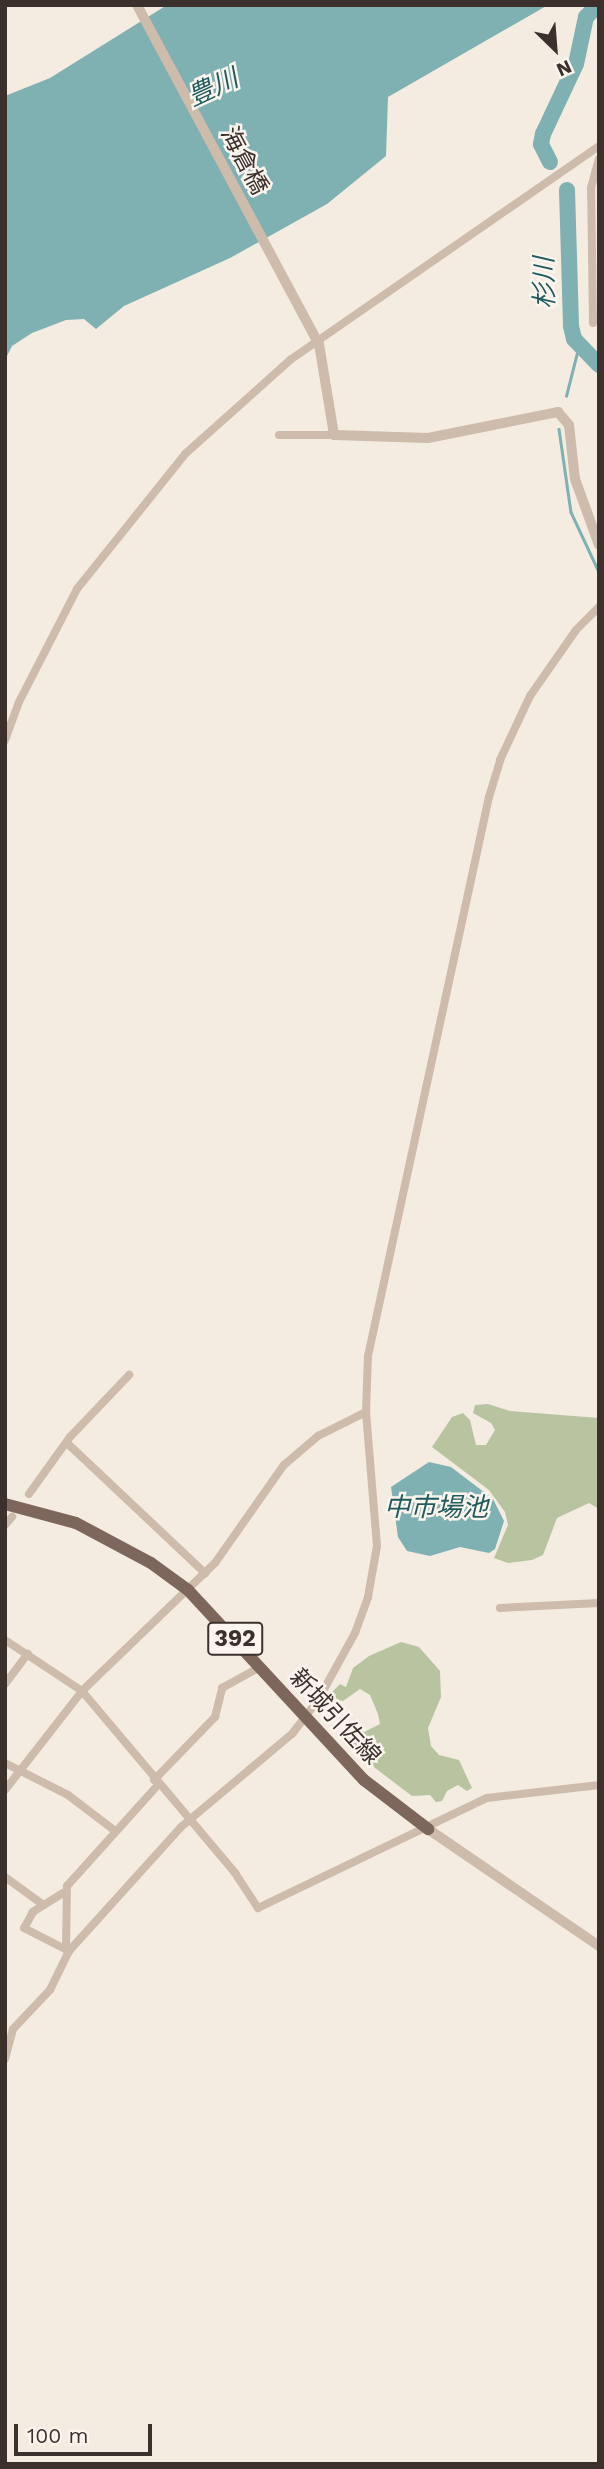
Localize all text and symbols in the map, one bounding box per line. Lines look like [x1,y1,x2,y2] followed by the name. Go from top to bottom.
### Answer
[520,14,590,84] north arrow
[553,55,575,82] text: N
[183,63,243,113] water label: 豊川
[214,122,274,200] street label: 海倉橋
[529,257,561,309] water label: 杉川
[384,1492,488,1524] water label: 中市場池
[207,1620,263,1658] road number: 392
[284,1663,386,1771] street label: 新城引佐線
[18,2410,156,2454] scale bar
[27,2423,89,2448] text: 100 m

